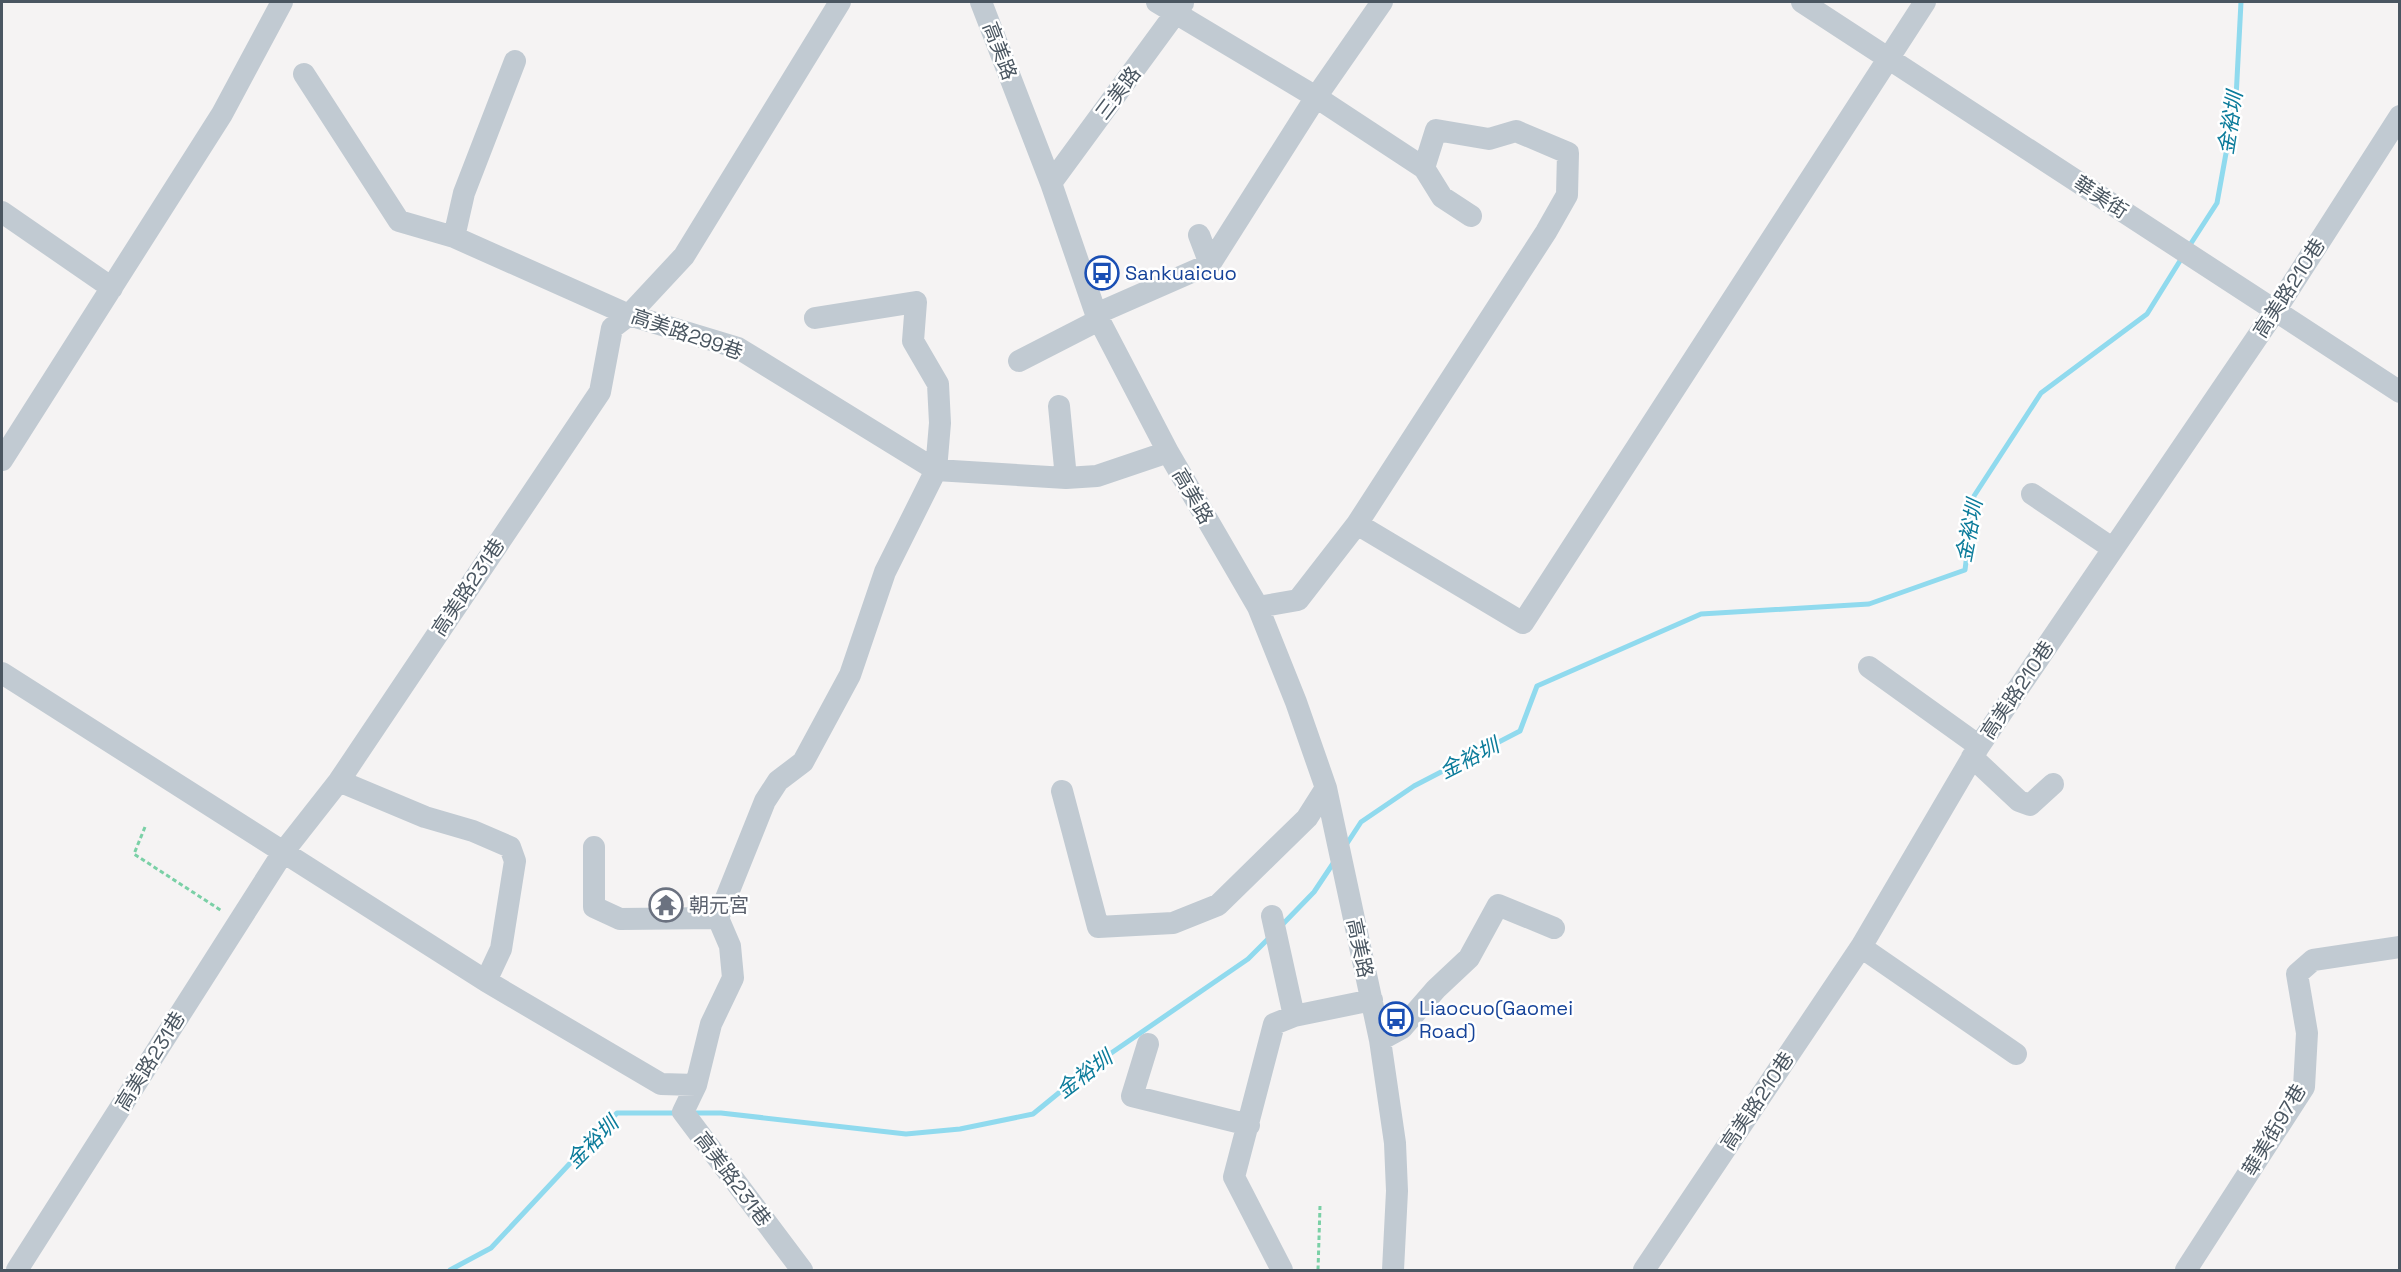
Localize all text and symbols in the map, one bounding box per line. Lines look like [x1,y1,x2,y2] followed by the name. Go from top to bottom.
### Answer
[977,18,1023,84] street label: 高美路
[1090,61,1146,125] street label: 三美路
[2212,87,2249,156] water label: 金裕圳
[2069,170,2133,224] street label: 華美街
[2247,233,2331,343] street label: 高美路210巷
[1084,255,1120,291] bus stop icon: Sankuaicuo
[1125,260,1237,286] place label: Sankuaicuo
[628,303,746,365] street label: 高美路299巷
[1167,464,1219,528] street label: 高美路
[1950,495,1989,564] water label: 金裕圳
[426,533,510,641] street label: 高美路231巷
[1975,636,2059,744] street label: 高美路210巷
[1435,730,1506,784] water label: 金裕圳
[648,887,684,923] temple icon: 朝元宮
[689,892,749,918] place label: 朝元宮
[1341,916,1379,980] street label: 高美路
[1419,995,1573,1044] place label: Liaocuo(Gaomei Road)
[1378,1001,1414,1037] bus stop icon: Liaocuo(Gaomei Road)
[109,1007,191,1115] street label: 高美路231巷
[1051,1042,1120,1104] water label: 金裕圳
[1715,1047,1799,1155] street label: 高美路210巷
[2236,1079,2312,1181] street label: 華美街97巷
[560,1108,626,1174] water label: 金裕圳
[689,1126,777,1232] street label: 高美路231巷

